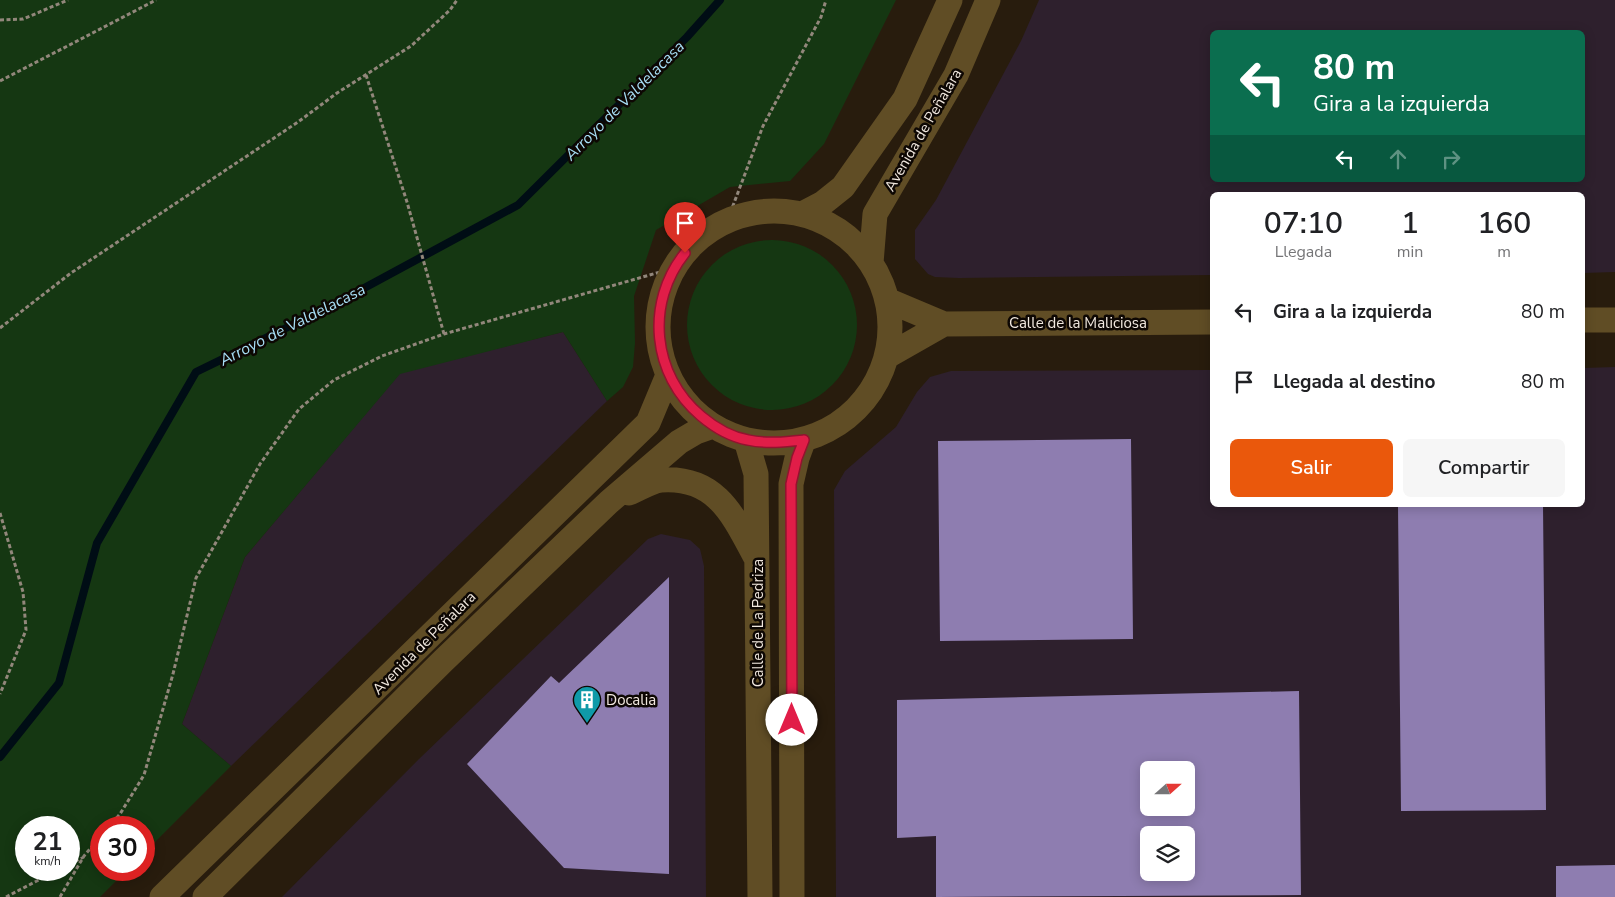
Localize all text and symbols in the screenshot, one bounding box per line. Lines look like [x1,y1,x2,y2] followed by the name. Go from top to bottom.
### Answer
[559,36,689,166] water label: Arroyo de Valdelacasa
[1313,44,1395,91] text: 80 m
[1230,50,1295,115] icon: left
[880,65,966,195] street label: Avenida de Peñalara
[1313,89,1490,119] text: Gira a la izquierda
[1331,145,1359,173] icon: left
[1384,145,1412,173] icon: ahead
[1437,145,1465,173] icon: right
[664,202,706,253] pin
[1264,203,1343,244] text: 07:10
[1401,203,1419,244] text: 1
[1477,203,1531,244] text: 160
[671,209,699,237] icon: arrive
[1275,241,1332,263] text: Llegada
[1397,241,1423,263] text: min
[1497,241,1511,263] text: m
[215,279,369,372] water label: Arroyo de Valdelacasa
[1230,298,1258,326] icon: left
[1273,299,1432,325] text: Gira a la izquierda
[1521,299,1565,325] text: 80 m
[1009,313,1147,333] street label: Calle de la Maliciosa
[1230,368,1258,396] icon: arrive
[1273,369,1435,395] text: Llegada al destino
[1521,369,1565,395] text: 80 m
[1230,439,1393,497] button: Salir
[1403,439,1565,497] button: Compartir
[748,559,768,687] street label: Calle de La Pedriza
[368,587,480,699] street label: Avenida de Peñalara
[572,685,602,724] building icon: Docalia
[606,690,656,710] place label: Docalia
[765,693,817,745] position arrow
[1140,761,1195,816] north arrow
[1140,761,1195,881] map controls
[90,816,155,881] speed limit sign: 30
[32,825,63,859] text: 21
[1140,826,1195,881] button: layers
[34,853,61,869] text: km/h

